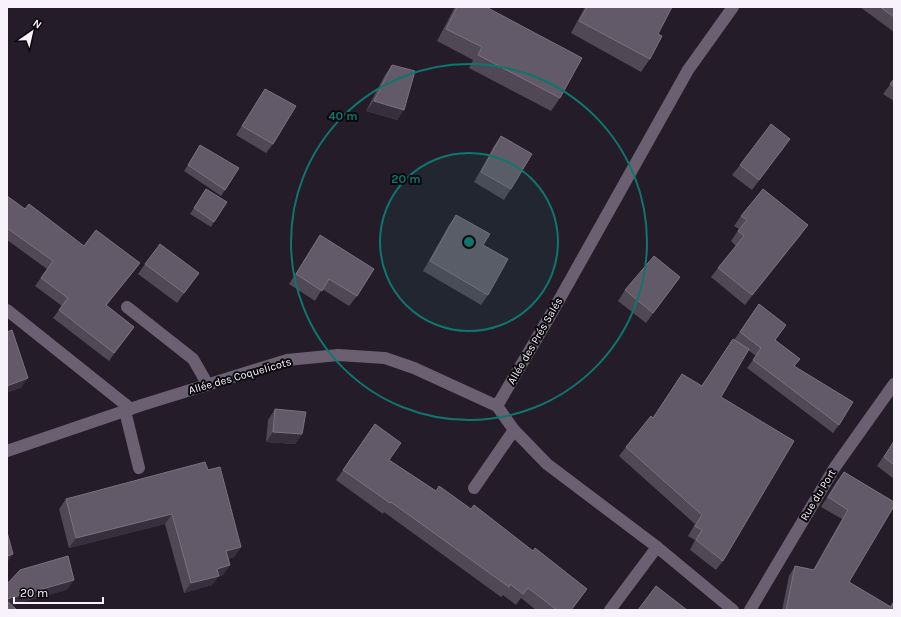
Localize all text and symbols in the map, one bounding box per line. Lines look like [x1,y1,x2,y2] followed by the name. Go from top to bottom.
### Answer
[12,12,52,52] north arrow
[30,17,44,32] text: N
[328,109,358,123] text: 40 m
[391,172,421,186] text: 20 m
[462,235,476,249] centre of rings
[505,295,565,387] street label: Allée des Prés Salés
[187,355,293,397] street label: Allée des Coquelicots
[798,467,838,523] street label: Rue du Port
[14,579,103,605] scale bar
[20,586,48,600] text: 20 m

